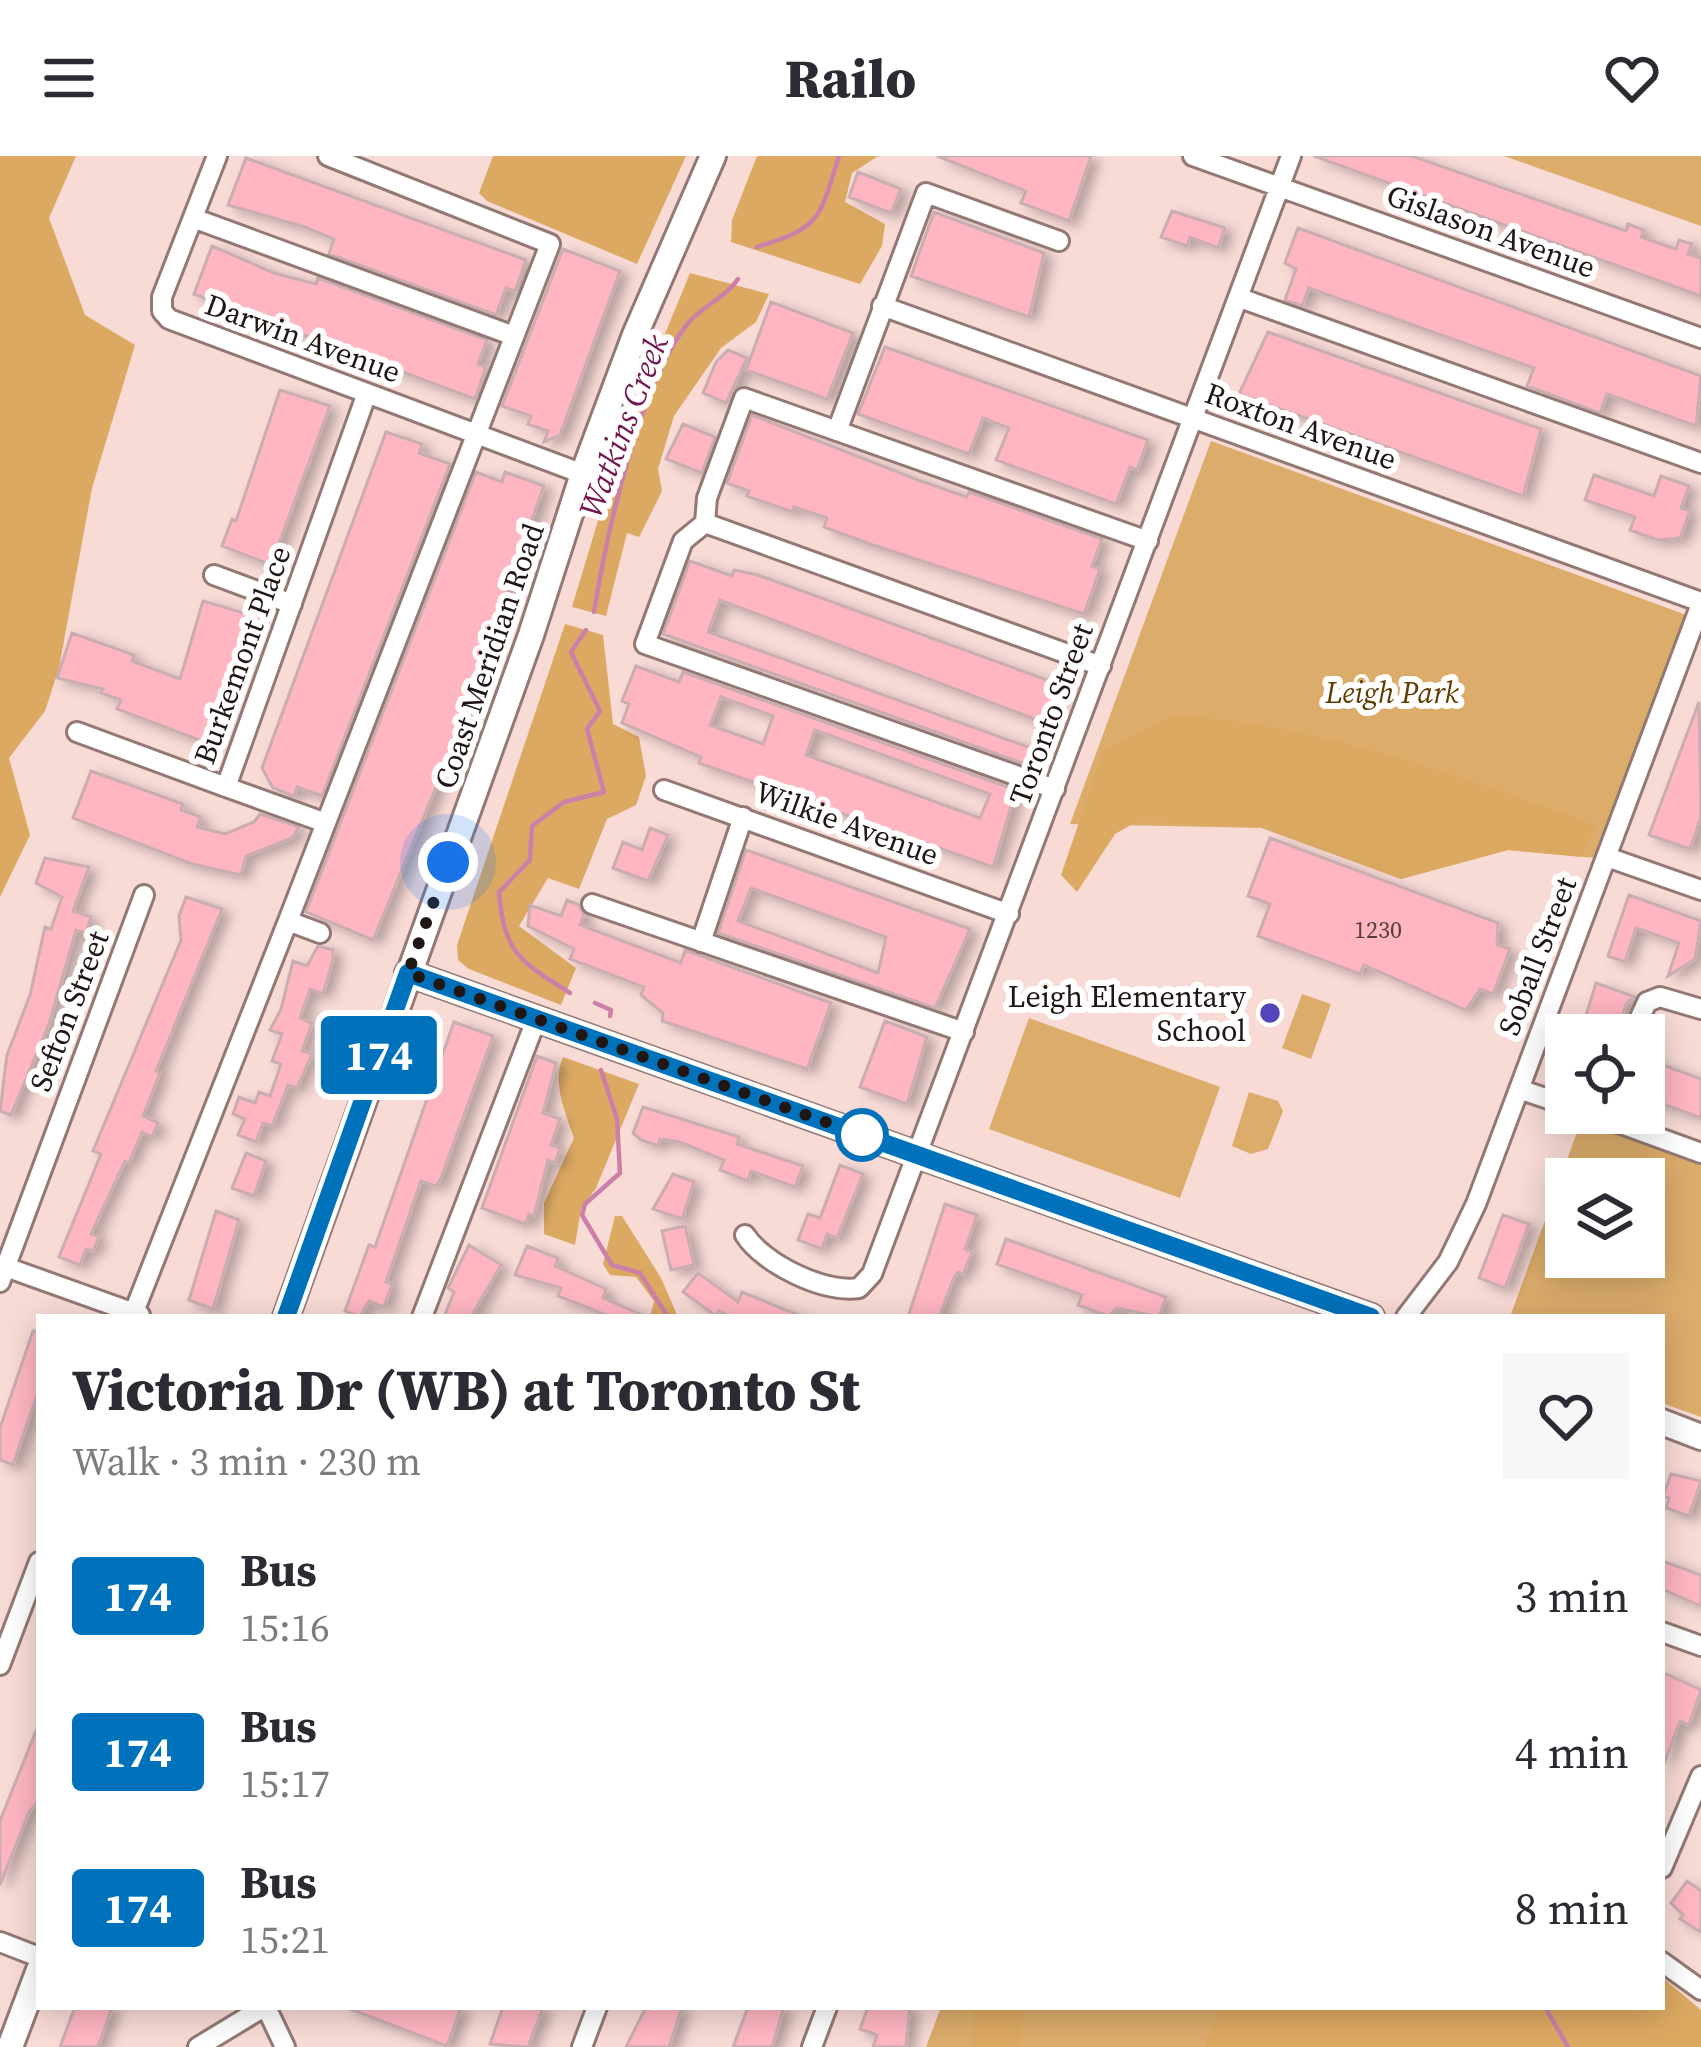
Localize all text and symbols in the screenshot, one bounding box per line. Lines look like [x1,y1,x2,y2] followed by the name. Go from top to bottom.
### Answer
[785,41,916,115] text: Railo
[36,45,102,111] icon: menu
[1599,45,1665,111] icon: heart
[1381,174,1601,288] street label: Gislason Avenue
[200,284,406,392] street label: Darwin Avenue
[567,328,679,524] water label: Watkins Creek
[1200,372,1402,480] street label: Roxton Avenue
[424,518,554,794] street label: Coast Meridian Road
[184,540,300,770] street label: Burkemont Place
[999,617,1103,810] street label: Toronto Street
[1324,672,1460,713] park label: Leigh Park
[750,771,944,875] street label: Wilkie Avenue
[418,832,478,892] your location
[1488,871,1586,1041] street label: Soball Street
[1354,913,1402,946] house number: 1230
[20,925,118,1097] street label: Sefton Street
[1008,976,1247,1051] place label: Leigh Elementary School
[1257,1000,1283,1026] marker: Leigh Elementary School
[1545,1014,1665,1278] map controls
[1545,1014,1665,1134] button: locate
[310,1016,448,1094] line badge: 174
[345,1026,413,1084] text: 174
[837,1110,887,1160] unlabelled marker
[1545,1158,1665,1278] button: layers
[72,1351,860,1429] text: Victoria Dr (WB) at Toronto St
[1503,1353,1629,1479] button: heart
[72,1435,421,1488] text: Walk · 3 min · 230 m
[240,1539,317,1601] text: Bus
[1515,1565,1629,1627] text: 3 min
[104,1567,172,1625] text: 174
[240,1601,330,1654] text: 15:16
[240,1695,317,1757] text: Bus
[1515,1721,1629,1783] text: 4 min
[104,1723,172,1781] text: 174
[240,1757,330,1810] text: 15:17
[240,1851,317,1913] text: Bus
[1515,1877,1629,1939] text: 8 min
[104,1879,172,1937] text: 174
[240,1913,330,1966] text: 15:21

